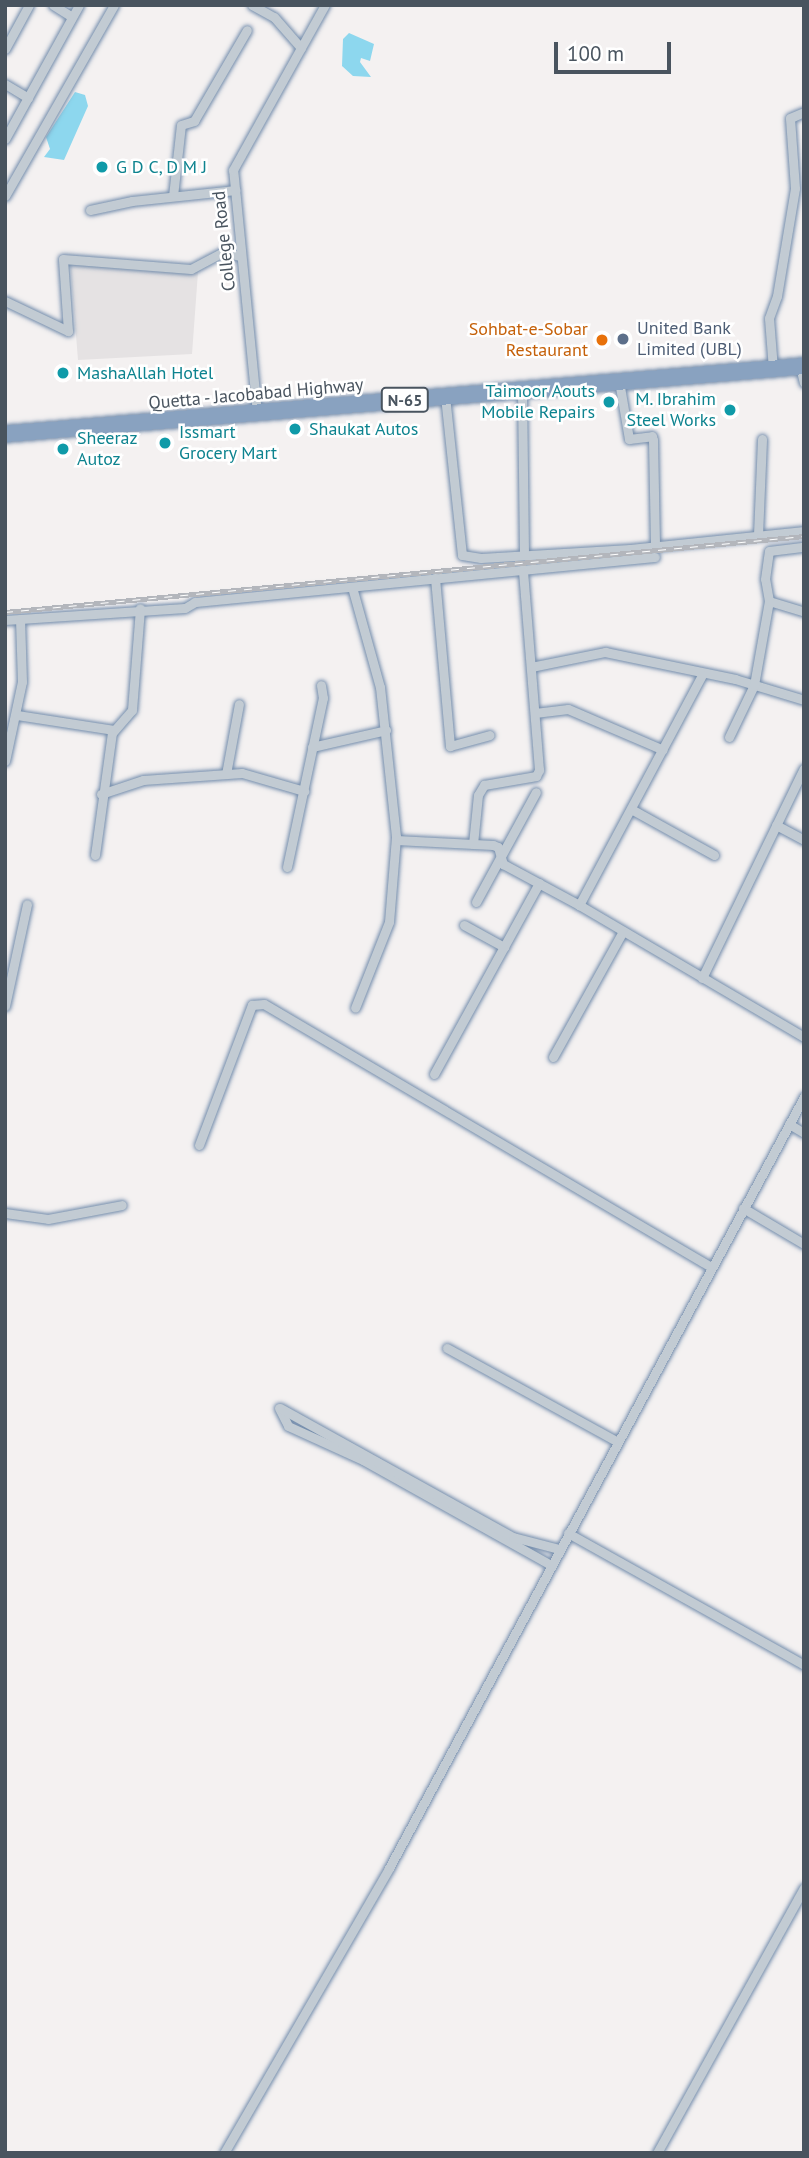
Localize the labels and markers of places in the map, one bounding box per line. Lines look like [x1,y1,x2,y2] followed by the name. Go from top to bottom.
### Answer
[116,156,208,178] place label: G D C, D M J
[94,159,110,175] marker: G D C, D M J
[637,318,742,360] place label: United Bank Limited (UBL)
[469,319,588,362] place label: Sohbat-e-Sobar Restaurant
[615,331,631,347] marker: United Bank Limited (UBL)
[594,332,610,348] marker: Sohbat-e-Sobar Restaurant
[77,362,213,384] place label: MashaAllah Hotel
[55,365,71,381] marker: MashaAllah Hotel
[481,381,595,424] place label: Taimoor Aouts Mobile Repairs
[626,389,716,432] place label: M. Ibrahim Steel Works
[601,394,617,410] marker: Taimoor Aouts Mobile Repairs
[722,402,738,418] marker: M. Ibrahim Steel Works
[309,418,419,440] place label: Shaukat Autos
[287,421,303,437] marker: Shaukat Autos
[179,422,278,464] place label: Issmart Grocery Mart
[77,428,138,471] place label: Sheeraz Autoz
[157,435,173,451] marker: Issmart Grocery Mart
[55,441,71,457] marker: Sheeraz Autoz

